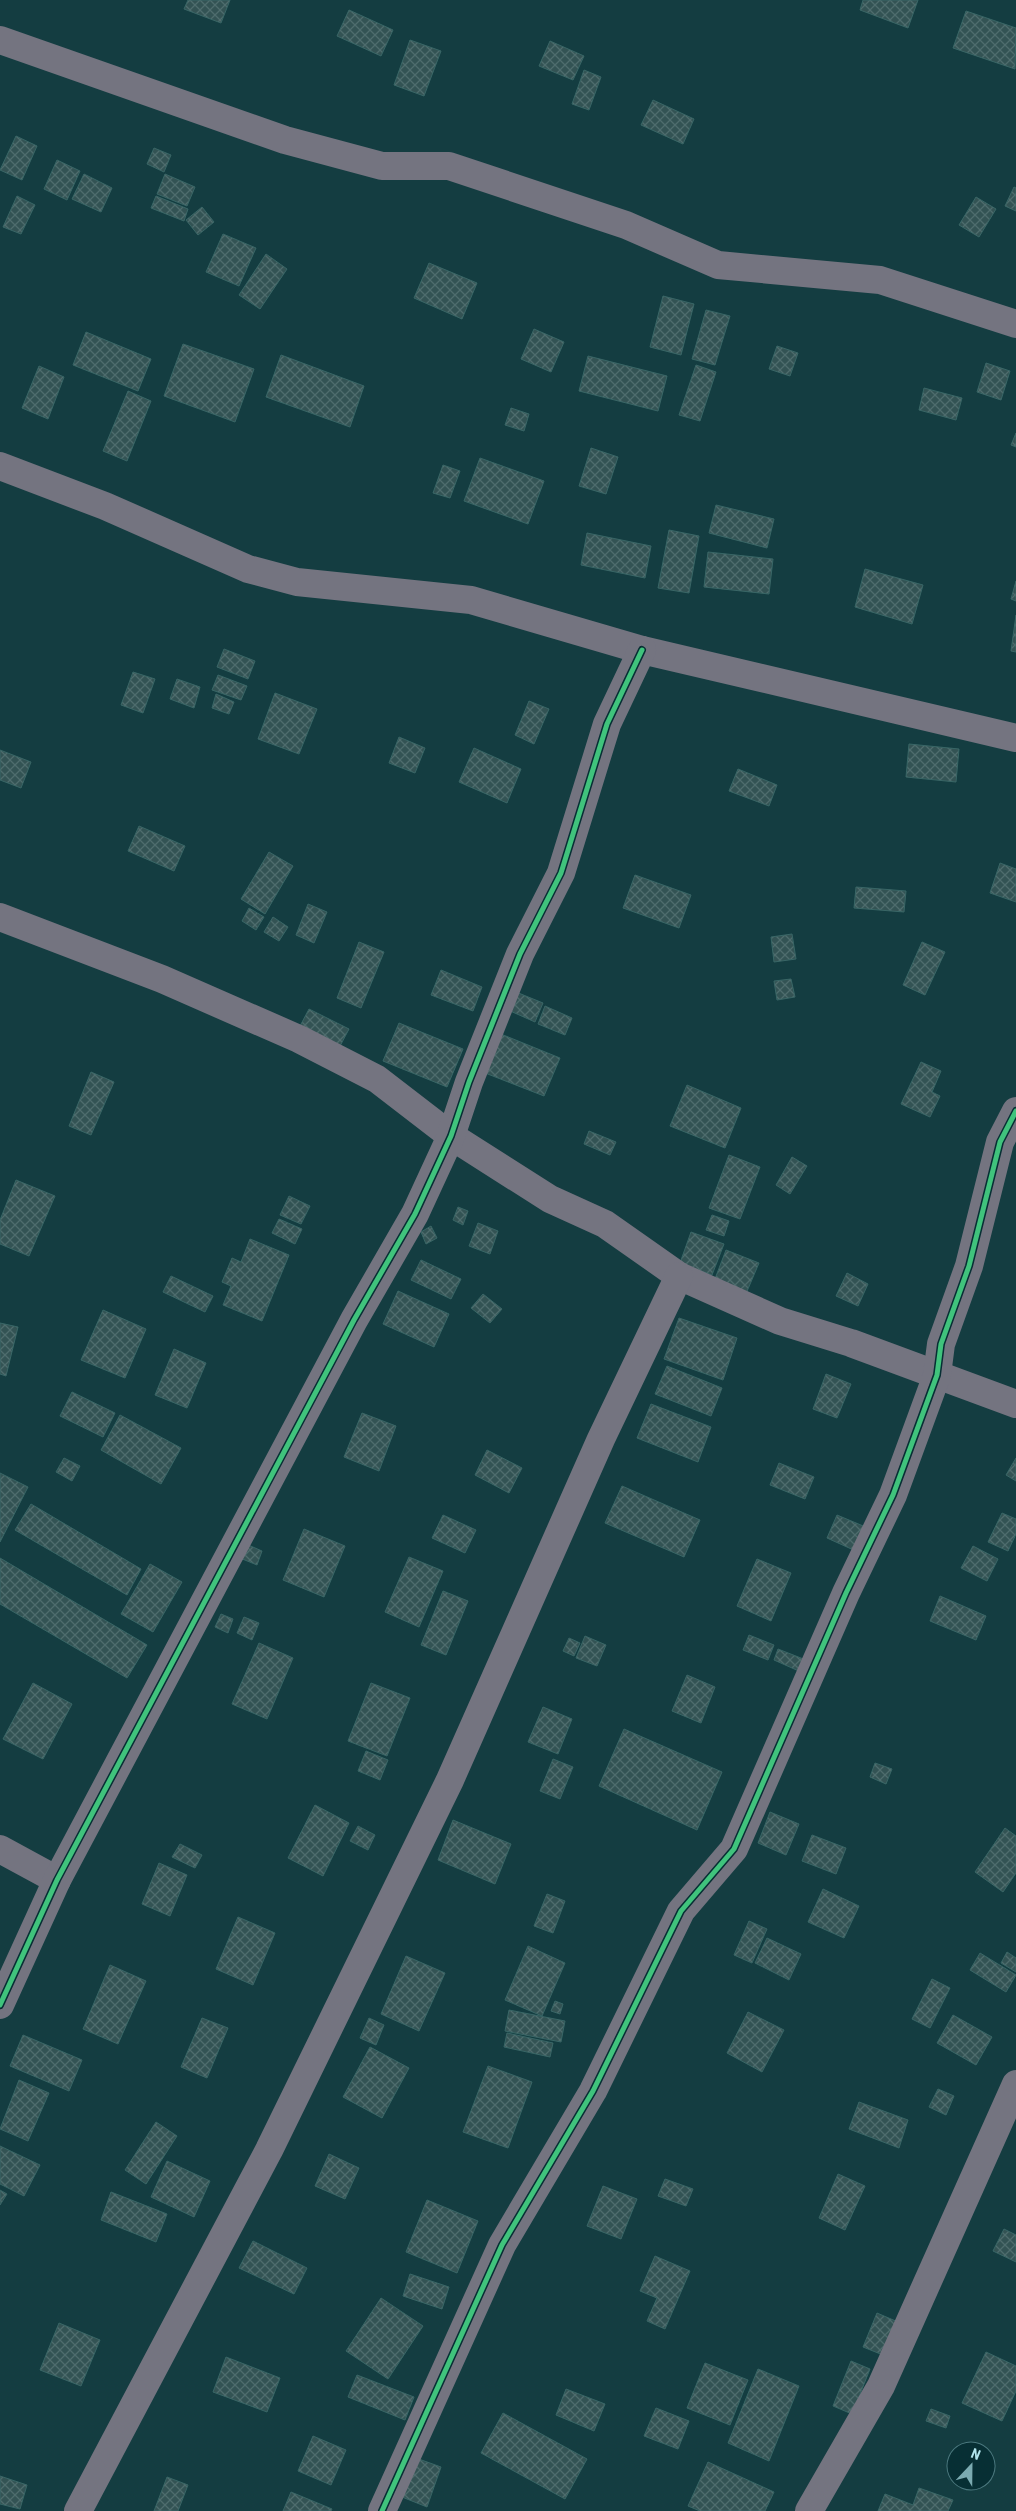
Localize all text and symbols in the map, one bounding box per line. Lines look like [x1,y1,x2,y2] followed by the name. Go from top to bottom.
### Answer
[946,2441,996,2491] north arrow
[969,2445,983,2463] text: N

